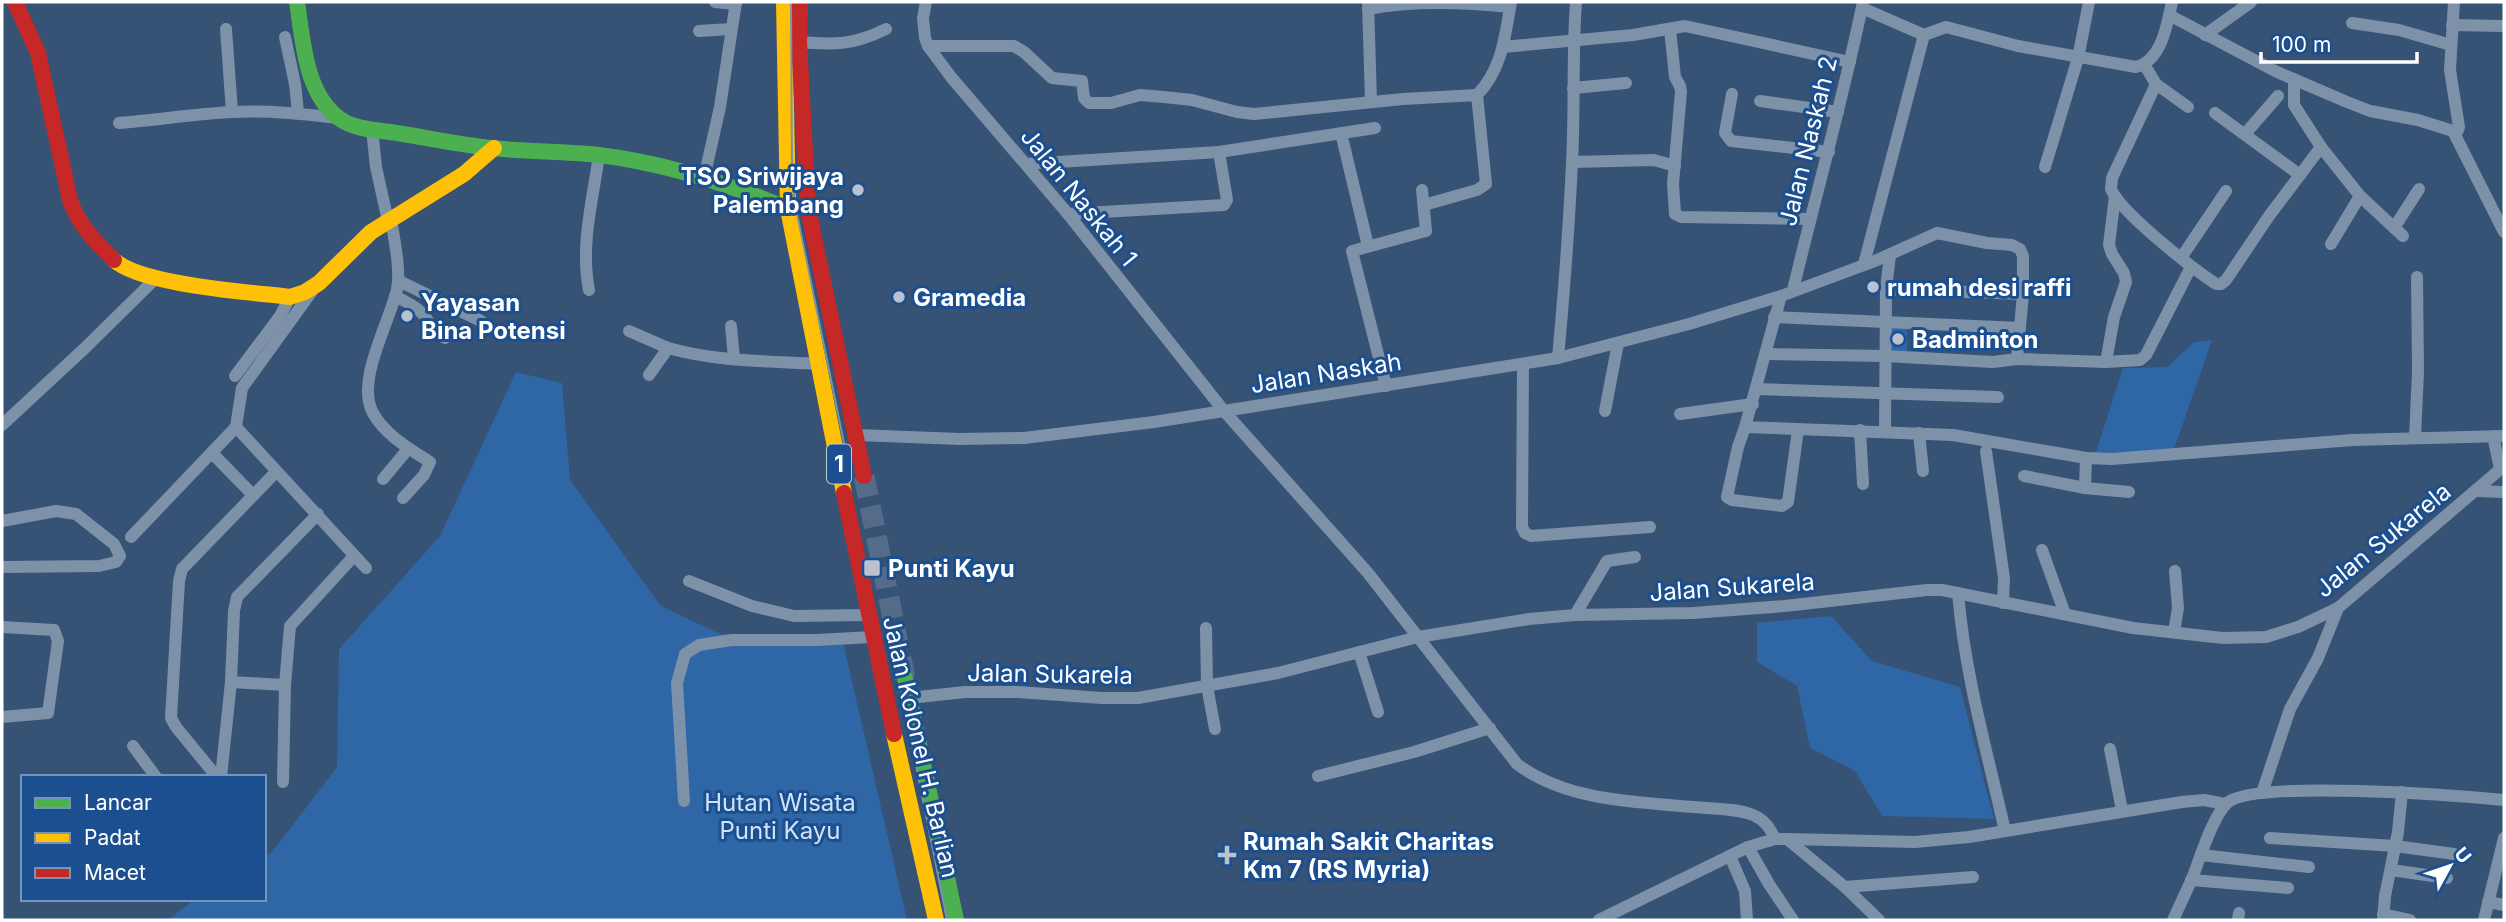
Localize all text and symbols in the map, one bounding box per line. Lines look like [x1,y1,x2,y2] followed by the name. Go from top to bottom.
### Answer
[2261,21,2417,65] scale bar
[2272,32,2331,57] text: 100 m
[1773,53,1843,229] street label: Jalan Naskah 2
[1015,122,1143,272] street label: Jalan Naskah 1
[681,162,844,219] place label: TSO Sriwijaya Palembang
[850,182,866,198] marker: TSO Sriwijaya Palembang
[1887,273,2071,302] place label: rumah desi raffi
[1865,279,1881,295] marker: rumah desi raffi
[913,283,1026,312] place label: Gramedia
[421,288,566,345] place label: Yayasan Bina Potensi
[891,289,907,305] marker: Gramedia
[399,308,415,324] marker: Yayasan Bina Potensi
[1912,325,2039,354] place label: Badminton
[1890,331,1906,347] marker: Badminton
[1248,347,1404,399] street label: Jalan Naskah
[827,445,851,484] road number: 1
[2310,477,2456,603] street label: Jalan Sukarela
[888,554,1015,583] place label: Punti Kayu
[862,558,882,578] marker: Punti Kayu
[1648,567,1816,607] street label: Jalan Sukarela
[877,614,965,880] street label: Jalan Kolonel H. Barlian
[967,658,1133,690] street label: Jalan Sukarela
[21,775,266,901] legend
[704,788,856,845] park label: Hutan Wisata Punti Kayu
[84,790,152,815] text: Lancar
[84,825,141,850] text: Padat
[1243,827,1494,884] place label: Rumah Sakit Charitas Km 7 (RS Myria)
[2415,831,2485,901] north arrow
[2449,843,2476,868] text: U
[1217,845,1237,865] marker: Rumah Sakit Charitas Km 7 (RS Myria)
[84,860,146,885] text: Macet

